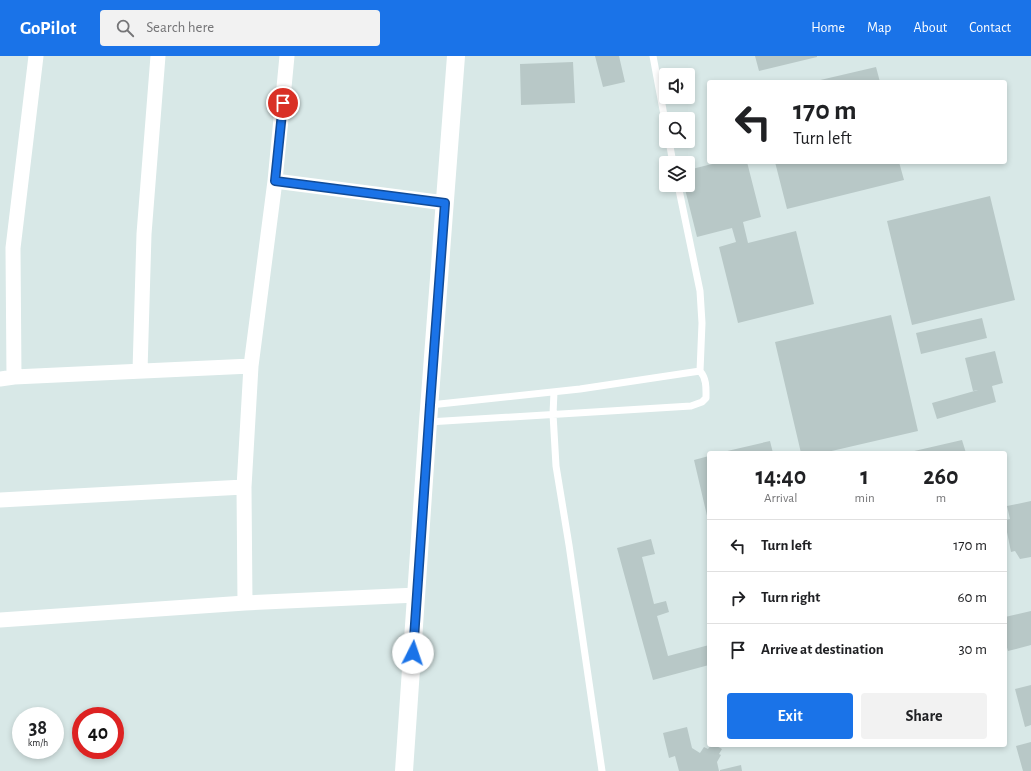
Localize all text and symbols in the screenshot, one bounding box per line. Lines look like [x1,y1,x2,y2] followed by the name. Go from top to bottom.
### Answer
[100,10,380,46] search box
[114,17,136,39] icon: search
[20,19,76,38] text: GoPilot
[146,20,214,35] text: Search here
[811,21,845,35] text: Home
[867,21,891,35] text: Map
[913,21,947,35] text: About
[969,21,1011,35] text: Contact
[659,68,695,192] map controls
[659,68,695,104] button: sound
[266,86,300,120] pin
[272,92,294,114] icon: arrive
[727,96,779,148] icon: left
[793,97,857,125] text: 170 m
[659,112,695,148] button: search
[793,130,852,148] text: Turn left
[659,156,695,192] button: layers
[755,465,806,489] text: 14:40
[860,465,869,489] text: 1
[923,465,959,489] text: 260
[764,492,797,505] text: Arrival
[855,492,875,505] text: min
[936,492,946,505] text: m
[727,535,749,557] icon: left
[761,538,812,553] text: Turn left
[953,538,987,553] text: 170 m
[727,587,749,609] icon: right
[761,590,820,605] text: Turn right
[958,590,987,605] text: 60 m
[392,632,434,674] position arrow
[727,639,749,661] icon: arrive
[761,642,884,657] text: Arrive at destination
[958,642,987,657] text: 30 m
[727,693,853,739] button: Exit
[861,693,987,739] button: Share
[72,707,124,759] speed limit sign: 40
[29,718,47,738] text: 38
[28,738,48,748] text: km/h

